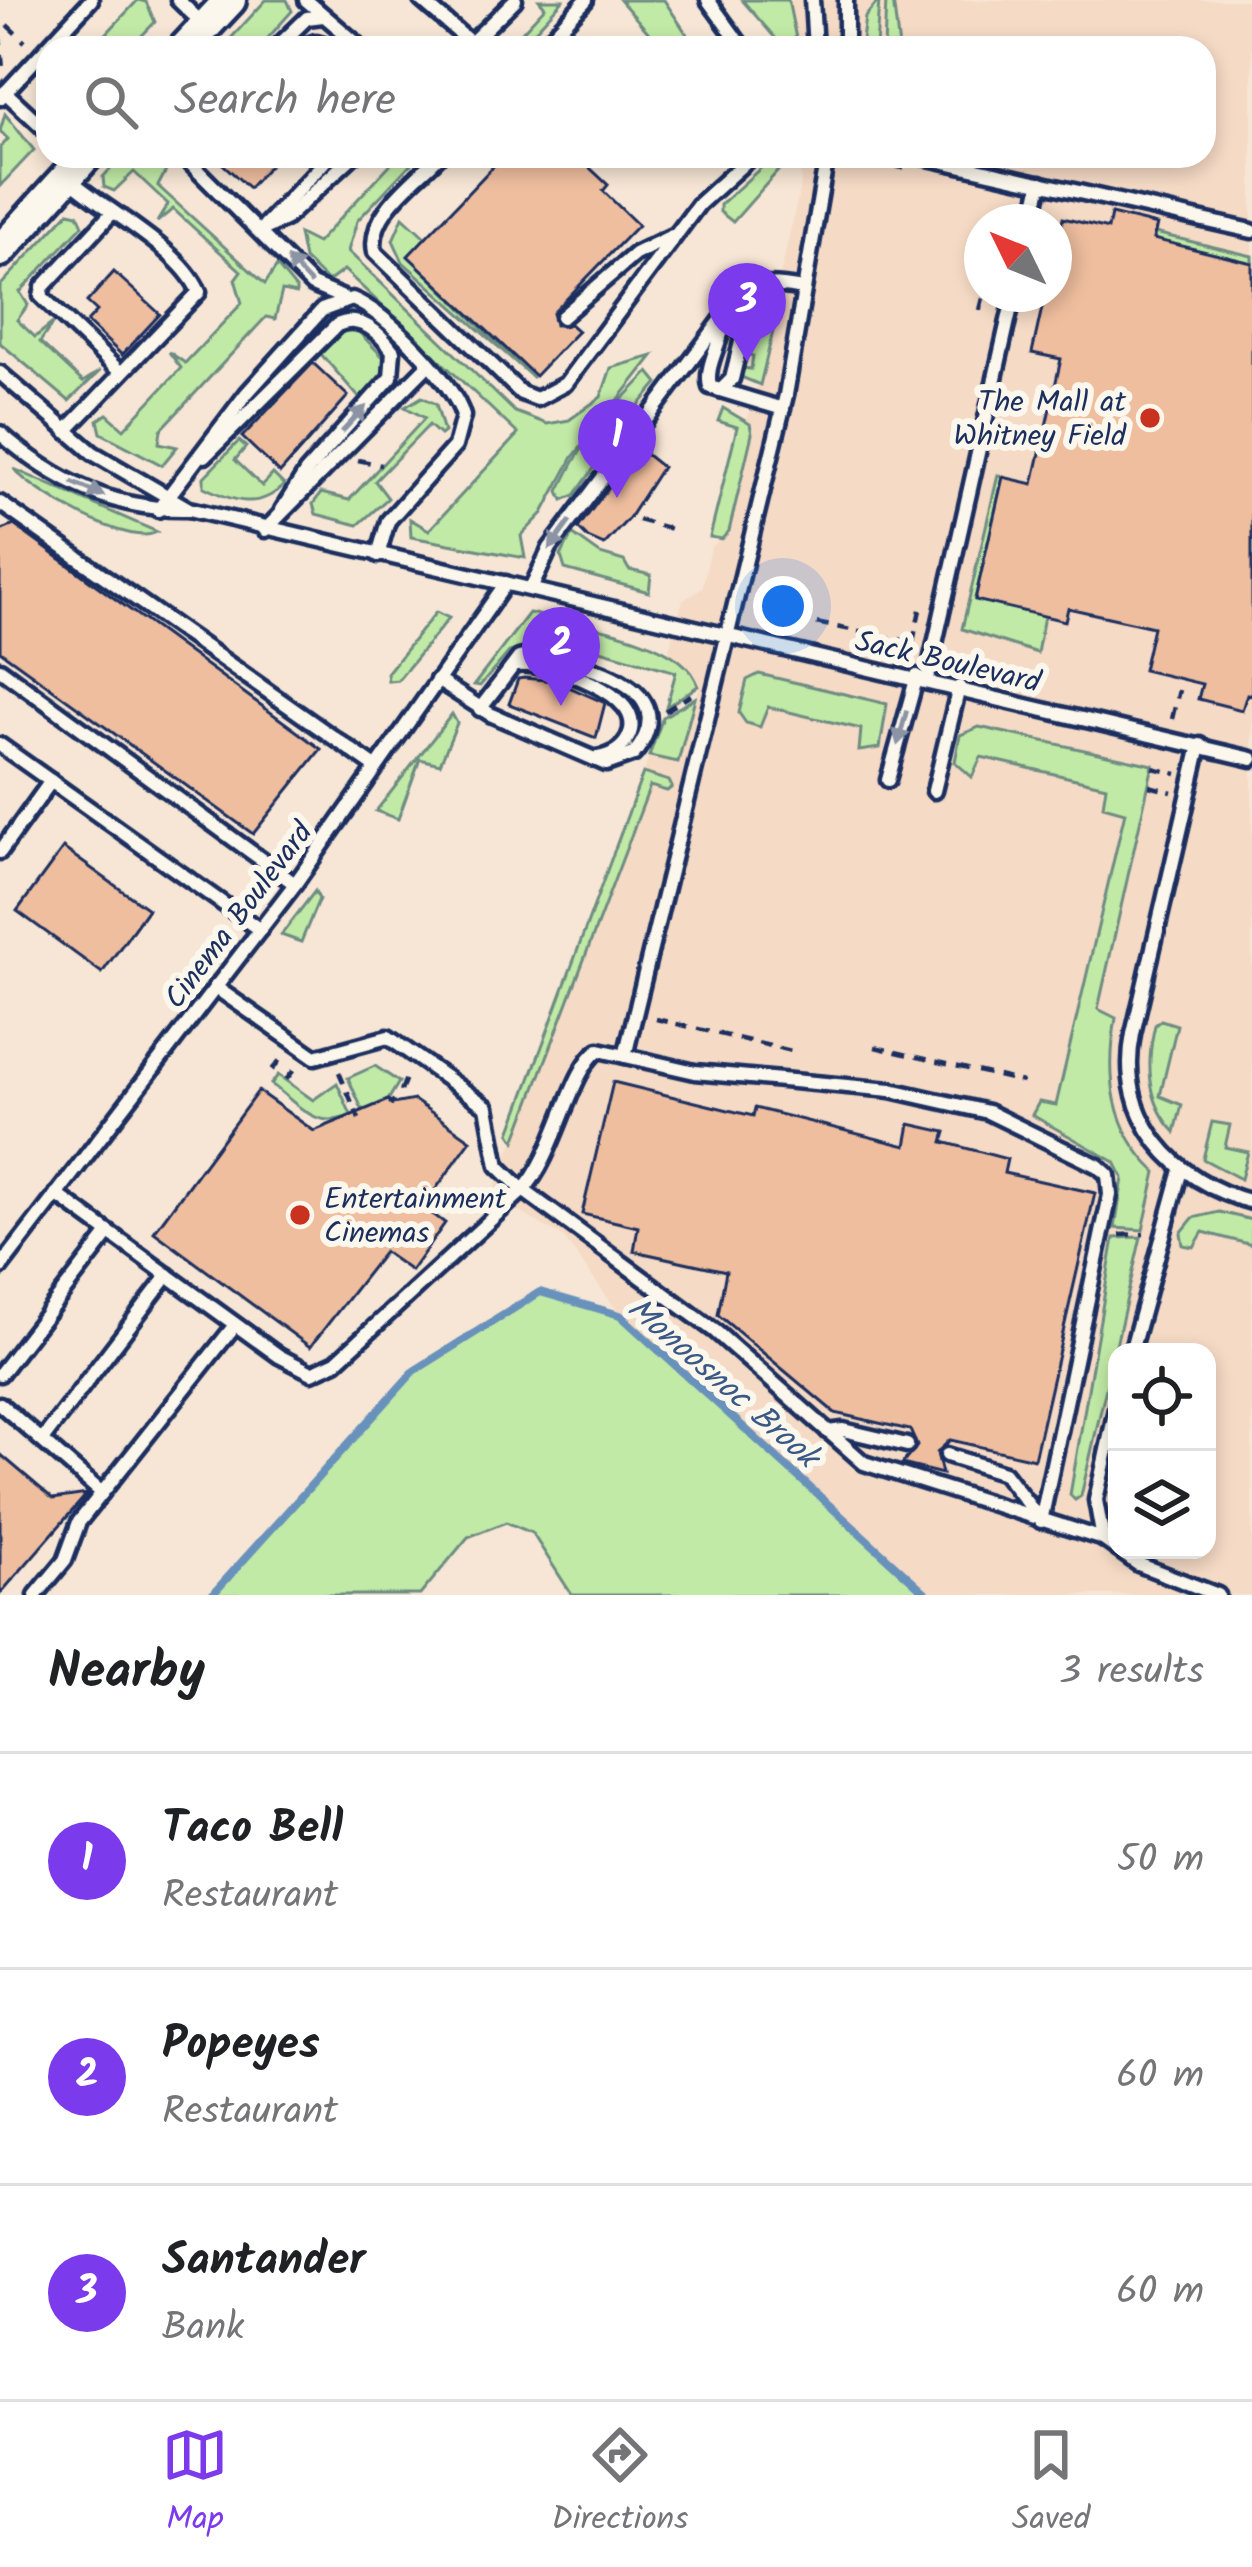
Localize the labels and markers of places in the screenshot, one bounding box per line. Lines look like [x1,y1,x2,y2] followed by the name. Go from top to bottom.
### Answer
[708,263,786,362] pin: 3
[953,379,1127,461] place label: The Mall at Whitney Field
[578,399,656,498] pin: 1
[1137,405,1163,431] marker: The Mall at Whitney Field
[522,607,600,706] pin: 2
[324,1176,507,1258] place label: Entertainment Cinemas
[287,1202,313,1228] marker: Entertainment Cinemas

